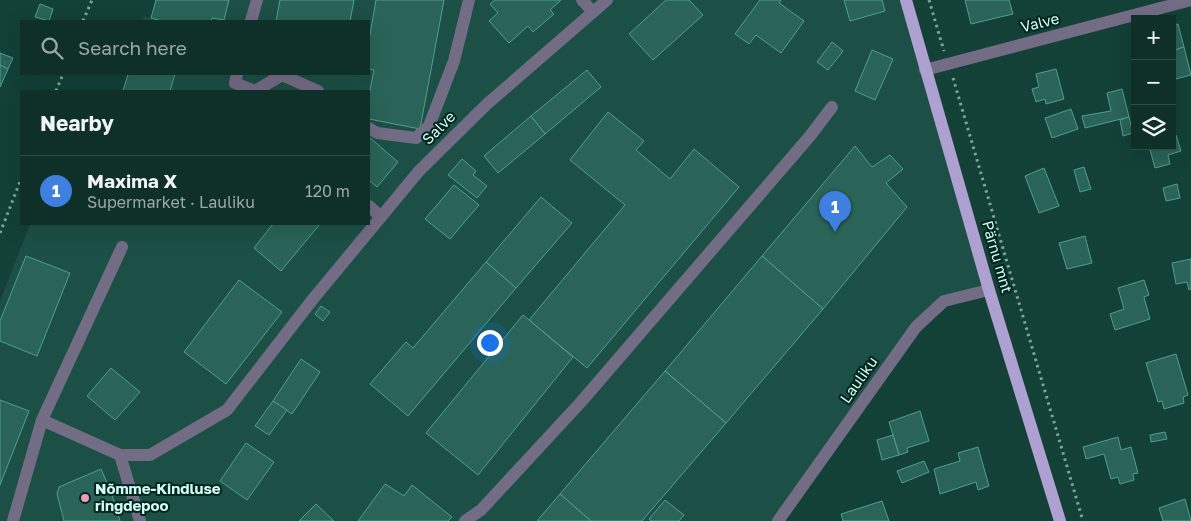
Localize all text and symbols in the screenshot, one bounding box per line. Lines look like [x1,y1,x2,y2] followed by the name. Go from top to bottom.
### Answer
[1019,9,1061,35] street label: Valve
[1131,15,1176,150] map controls
[1131,15,1176,60] button: +
[20,20,370,75] search box
[38,34,66,62] icon: search
[78,36,187,59] text: Search here
[1131,60,1176,105] button: −
[1131,105,1176,150] button: layers
[418,107,459,148] street label: Salve
[40,110,114,136] text: Nearby
[87,169,177,192] text: Maxima X
[52,181,60,201] text: 1
[305,181,350,201] text: 120 m
[819,191,851,232] pin: 1
[87,192,255,212] text: Supermarket · Lauliku
[979,218,1017,295] street label: Pärnu mnt
[477,330,503,356] your location
[836,353,881,406] street label: Lauliku
[95,479,221,514] place label: Nõmme-Kindluse ringdepoo
[79,492,91,504] marker: Nõmme-Kindluse ringdepoo

